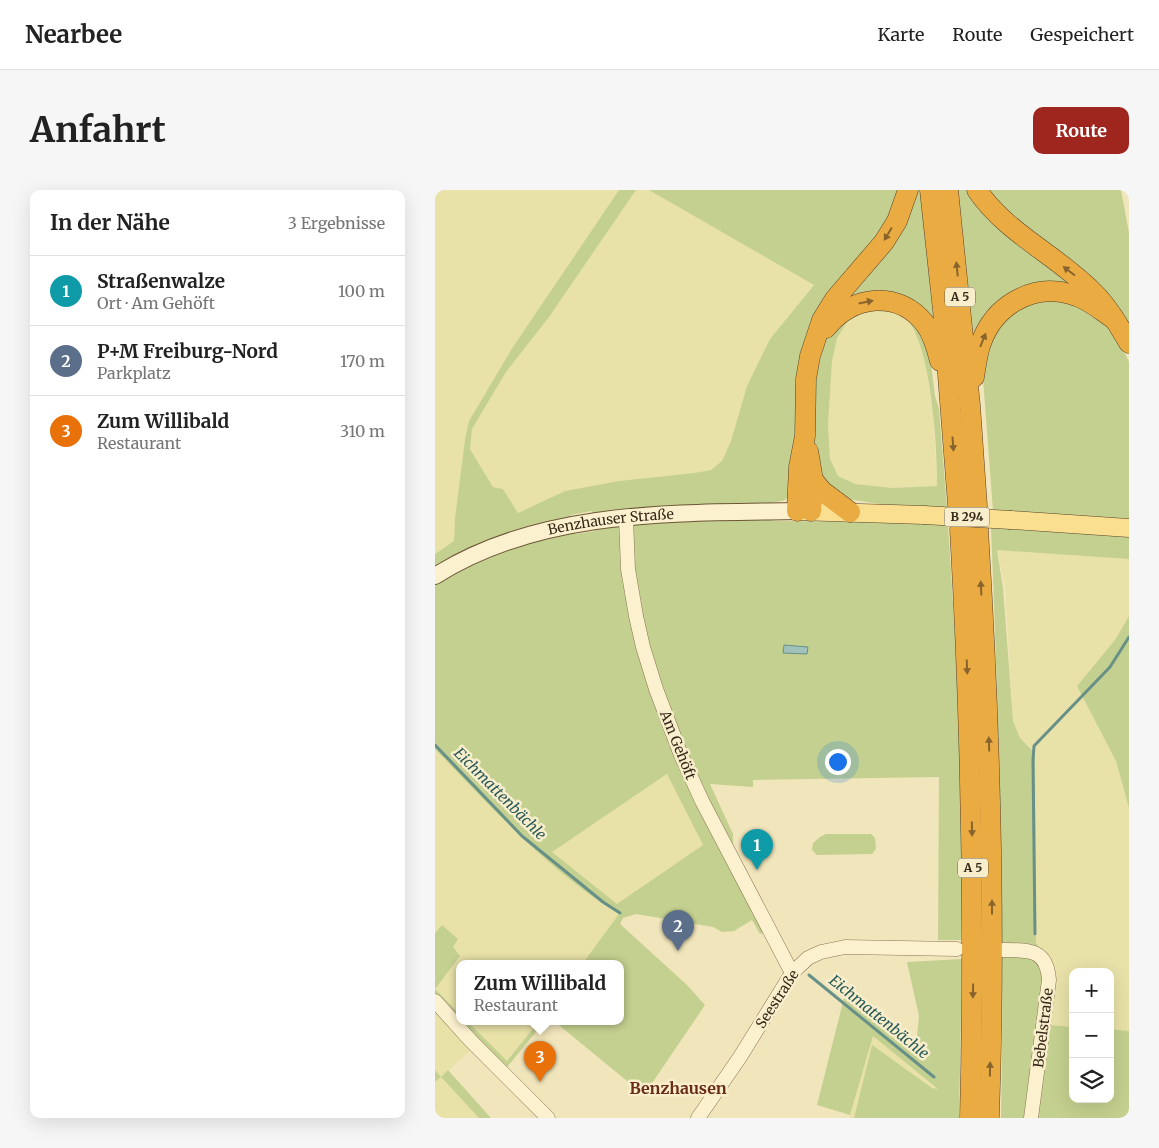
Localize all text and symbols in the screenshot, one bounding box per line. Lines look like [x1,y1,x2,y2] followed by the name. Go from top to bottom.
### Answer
[25,19,122,50] text: Nearbee
[878,23,924,46] text: Karte
[952,23,1002,46] text: Route
[1030,23,1134,46] text: Gespeichert
[1033,107,1129,154] button: Route
[30,108,166,152] text: Anfahrt
[50,209,170,236] text: In der Nähe
[288,213,385,233] text: 3 Ergebnisse
[884,228,893,241] one-way arrow
[953,261,961,277] one-way arrow
[1063,266,1076,277] one-way arrow
[97,269,225,293] text: Straßenwalze
[62,281,70,301] text: 1
[338,281,385,301] text: 100 m
[945,288,975,306] road number: A 5
[97,293,215,313] text: Ort · Am Gehöft
[858,297,874,305] one-way arrow
[979,333,987,347] one-way arrow
[97,339,278,363] text: P+M Freiburg-Nord
[61,351,71,371] text: 2
[340,351,385,371] text: 170 m
[97,363,171,383] text: Parkplatz
[97,409,229,433] text: Zum Willibald
[61,421,71,441] text: 3
[340,421,385,441] text: 310 m
[97,433,181,453] text: Restaurant
[950,437,958,453] one-way arrow
[546,505,674,539] street label: Benzhauser Straße
[945,508,989,527] road number: B 294
[977,580,985,596] one-way arrow
[963,659,971,675] one-way arrow
[656,707,700,783] street label: Am Gehöft
[985,736,993,752] one-way arrow
[450,743,551,844] water label: Eichmattenbächle
[825,749,851,775] your location
[968,821,976,837] one-way arrow
[741,829,773,870] pin: 1
[958,858,988,878] road number: A 5
[987,899,995,915] one-way arrow
[662,910,694,951] pin: 2
[456,960,624,1025] popup
[751,966,803,1032] street label: Seestraße
[1069,968,1114,1103] map controls
[1069,968,1114,1013] button: +
[474,971,606,995] text: Zum Willibald
[826,971,933,1063] water label: Eichmattenbächle
[969,984,977,1000] one-way arrow
[1029,987,1057,1069] street label: Bebelstraße
[474,995,558,1015] text: Restaurant
[1069,1013,1114,1058] button: −
[524,1041,556,1082] pin: 3
[1069,1058,1114,1103] button: layers
[986,1061,994,1077] one-way arrow
[629,1078,727,1098] district label: Benzhausen

